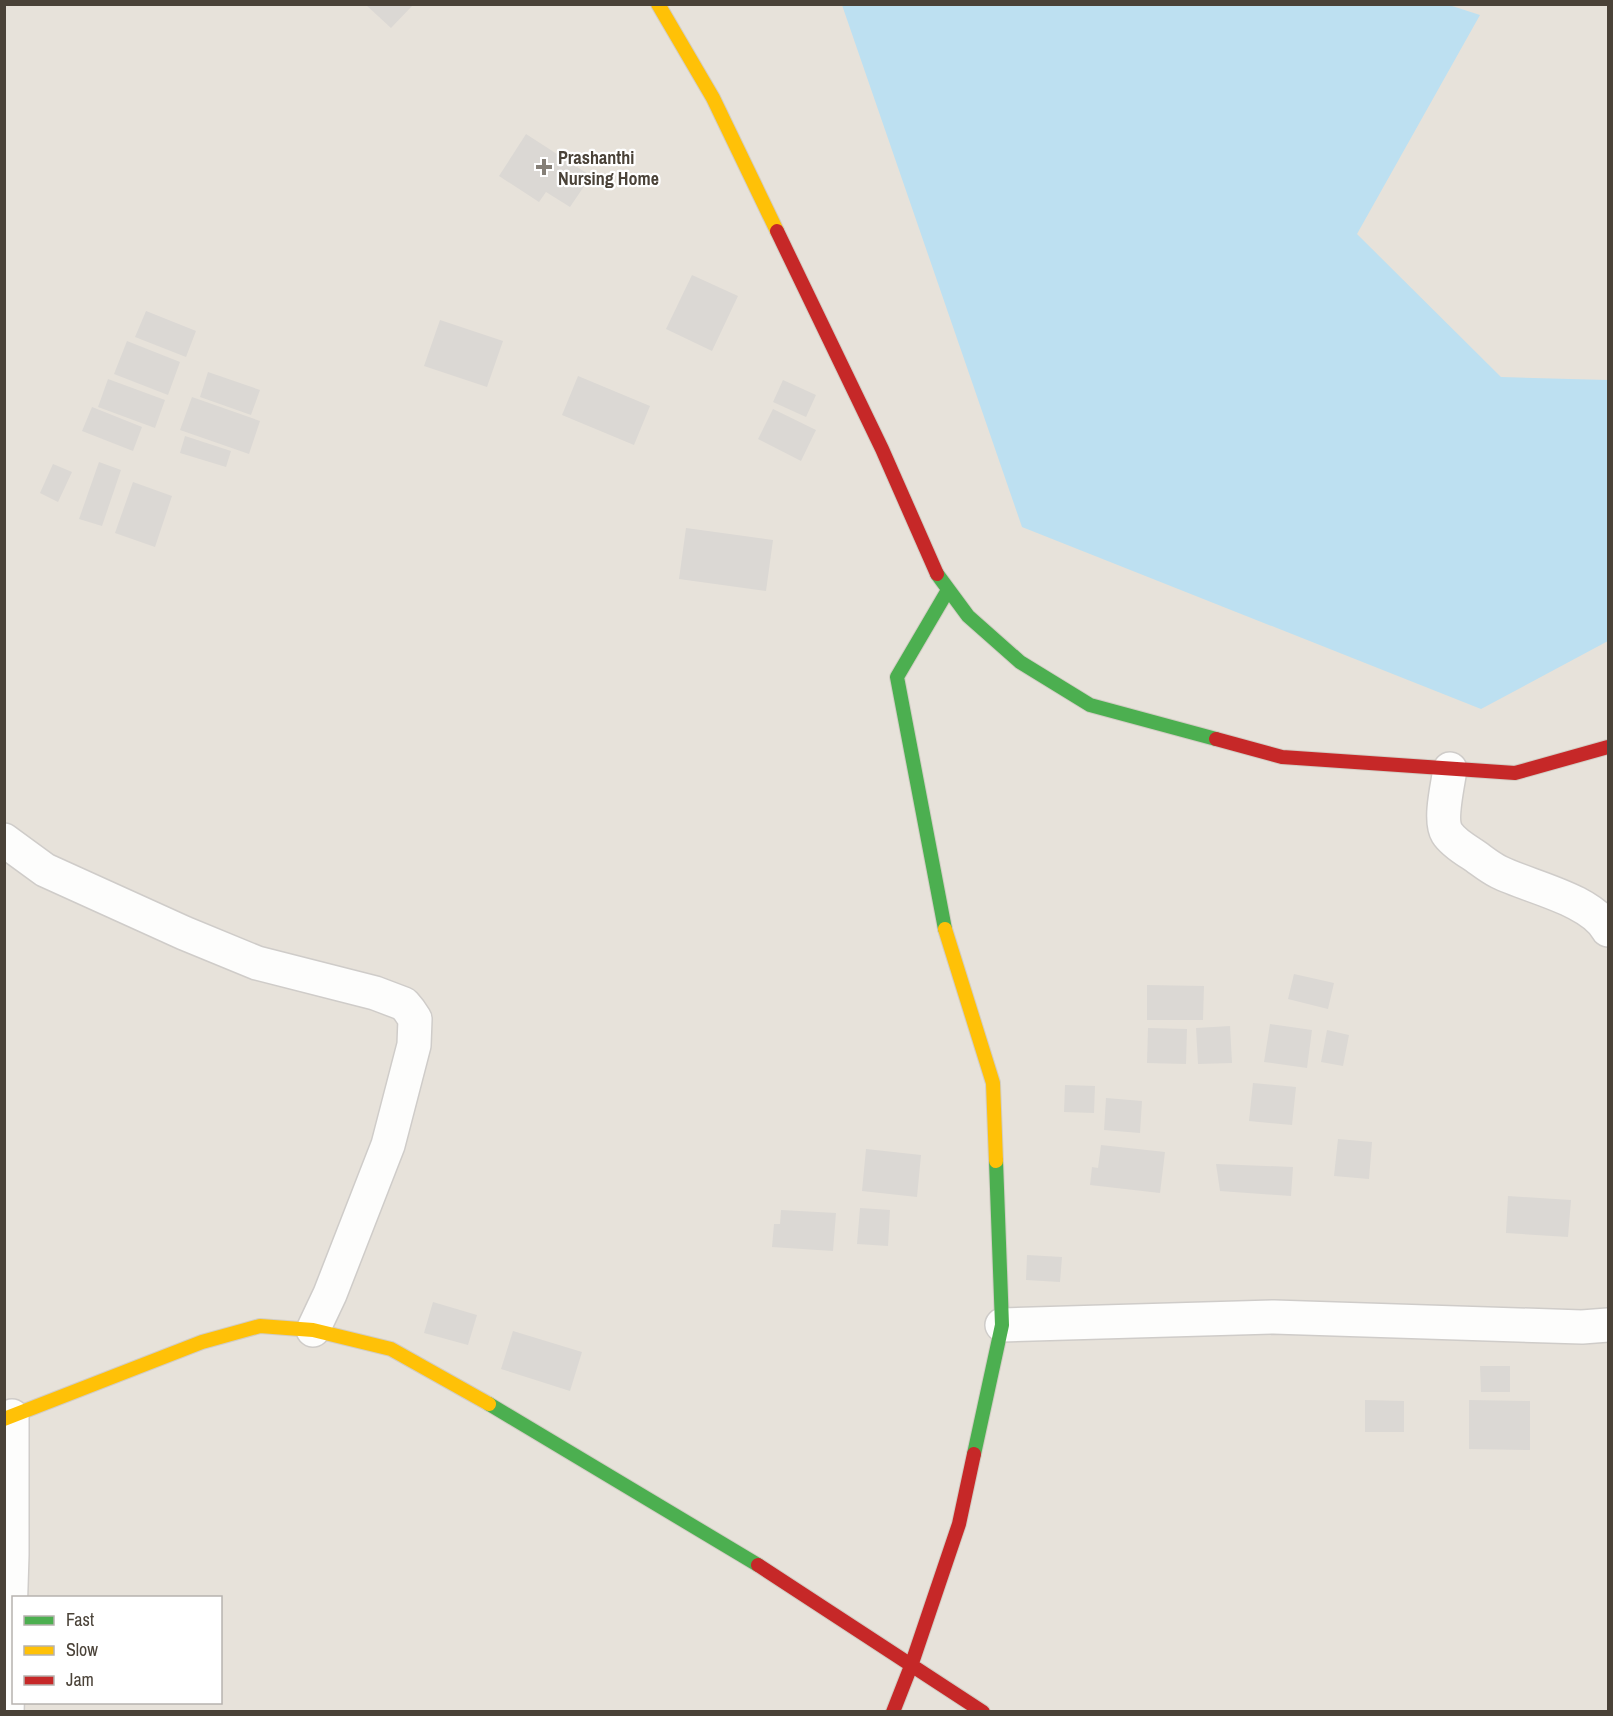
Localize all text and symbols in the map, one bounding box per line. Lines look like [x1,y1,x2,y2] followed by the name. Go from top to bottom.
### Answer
[558,145,659,191] place label: Prashanthi Nursing Home
[535,158,553,176] marker: Prashanthi Nursing Home
[12,1596,222,1704] legend
[66,1607,94,1632] text: Fast
[66,1637,98,1662] text: Slow
[66,1667,94,1692] text: Jam

